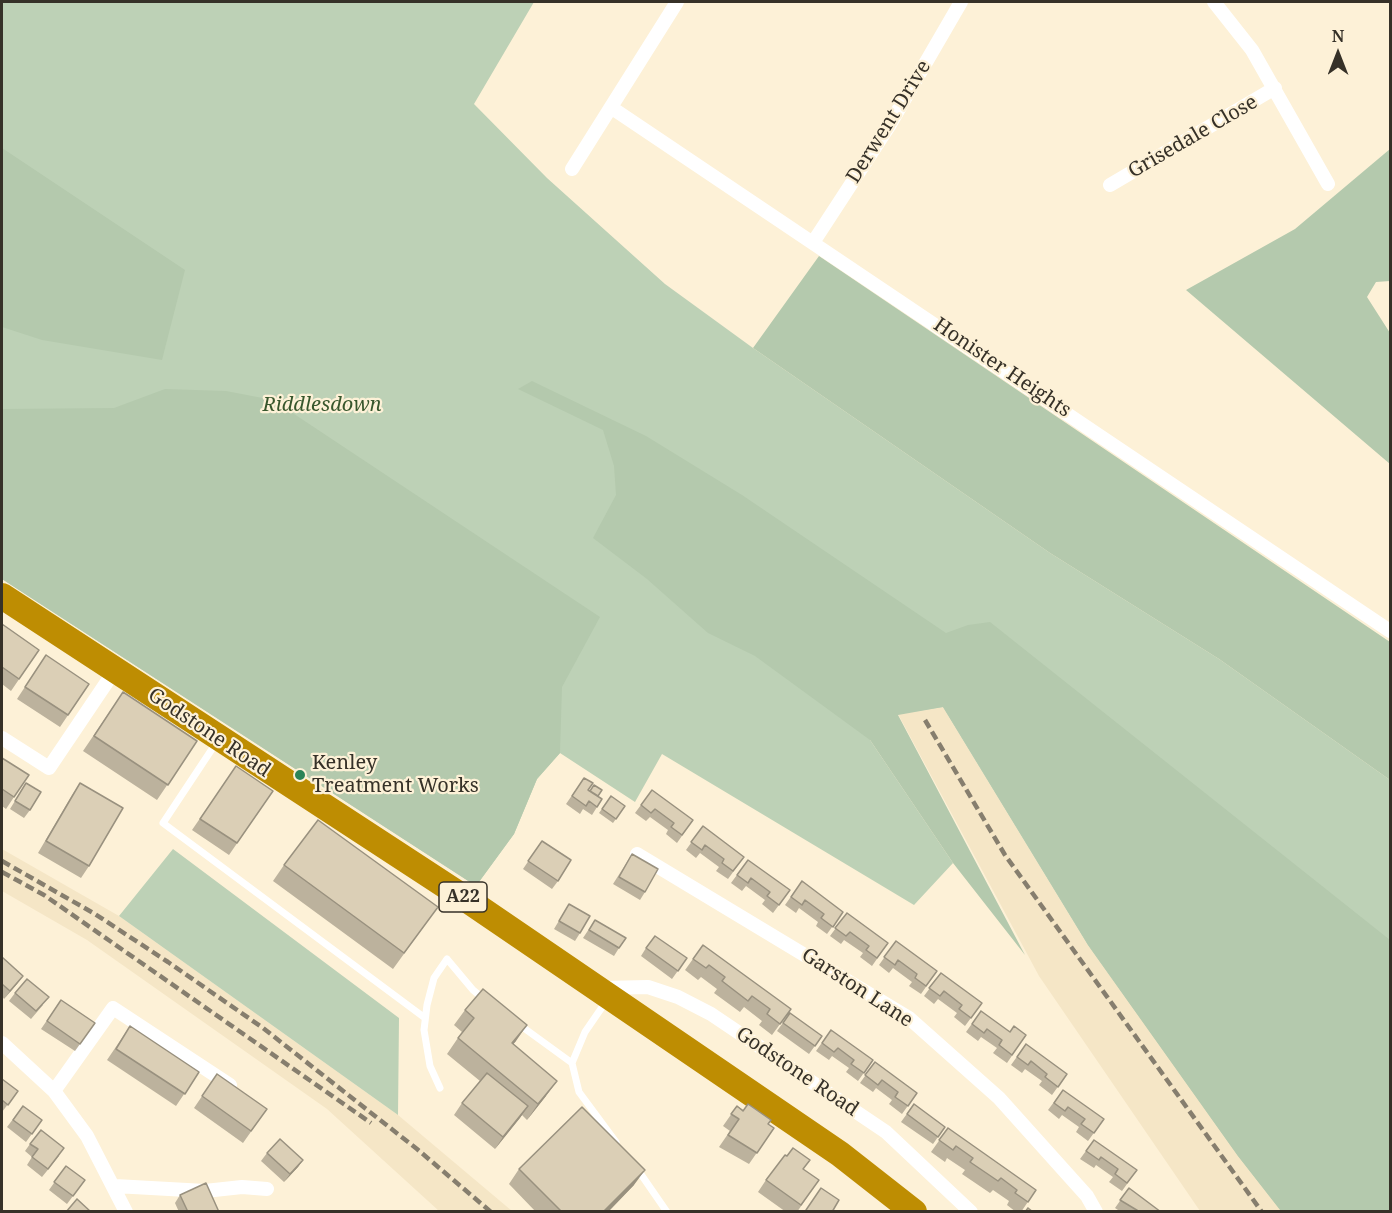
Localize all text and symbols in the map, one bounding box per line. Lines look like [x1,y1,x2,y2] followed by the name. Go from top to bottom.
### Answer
[1308,24,1368,84] north arrow
[1332,25,1344,47] text: N
[842,56,936,188] street label: Derwent Drive
[1124,90,1262,184] street label: Grisedale Close
[929,313,1075,423] street label: Honister Heights
[262,393,382,417] park label: Riddlesdown
[143,683,275,783] street label: Godstone Road
[312,751,479,798] place label: Kenley Treatment Works
[293,768,307,782] marker: Kenley Treatment Works
[439,882,487,912] road number: A22
[797,943,917,1033] street label: Garston Lane
[731,1022,863,1122] street label: Godstone Road

